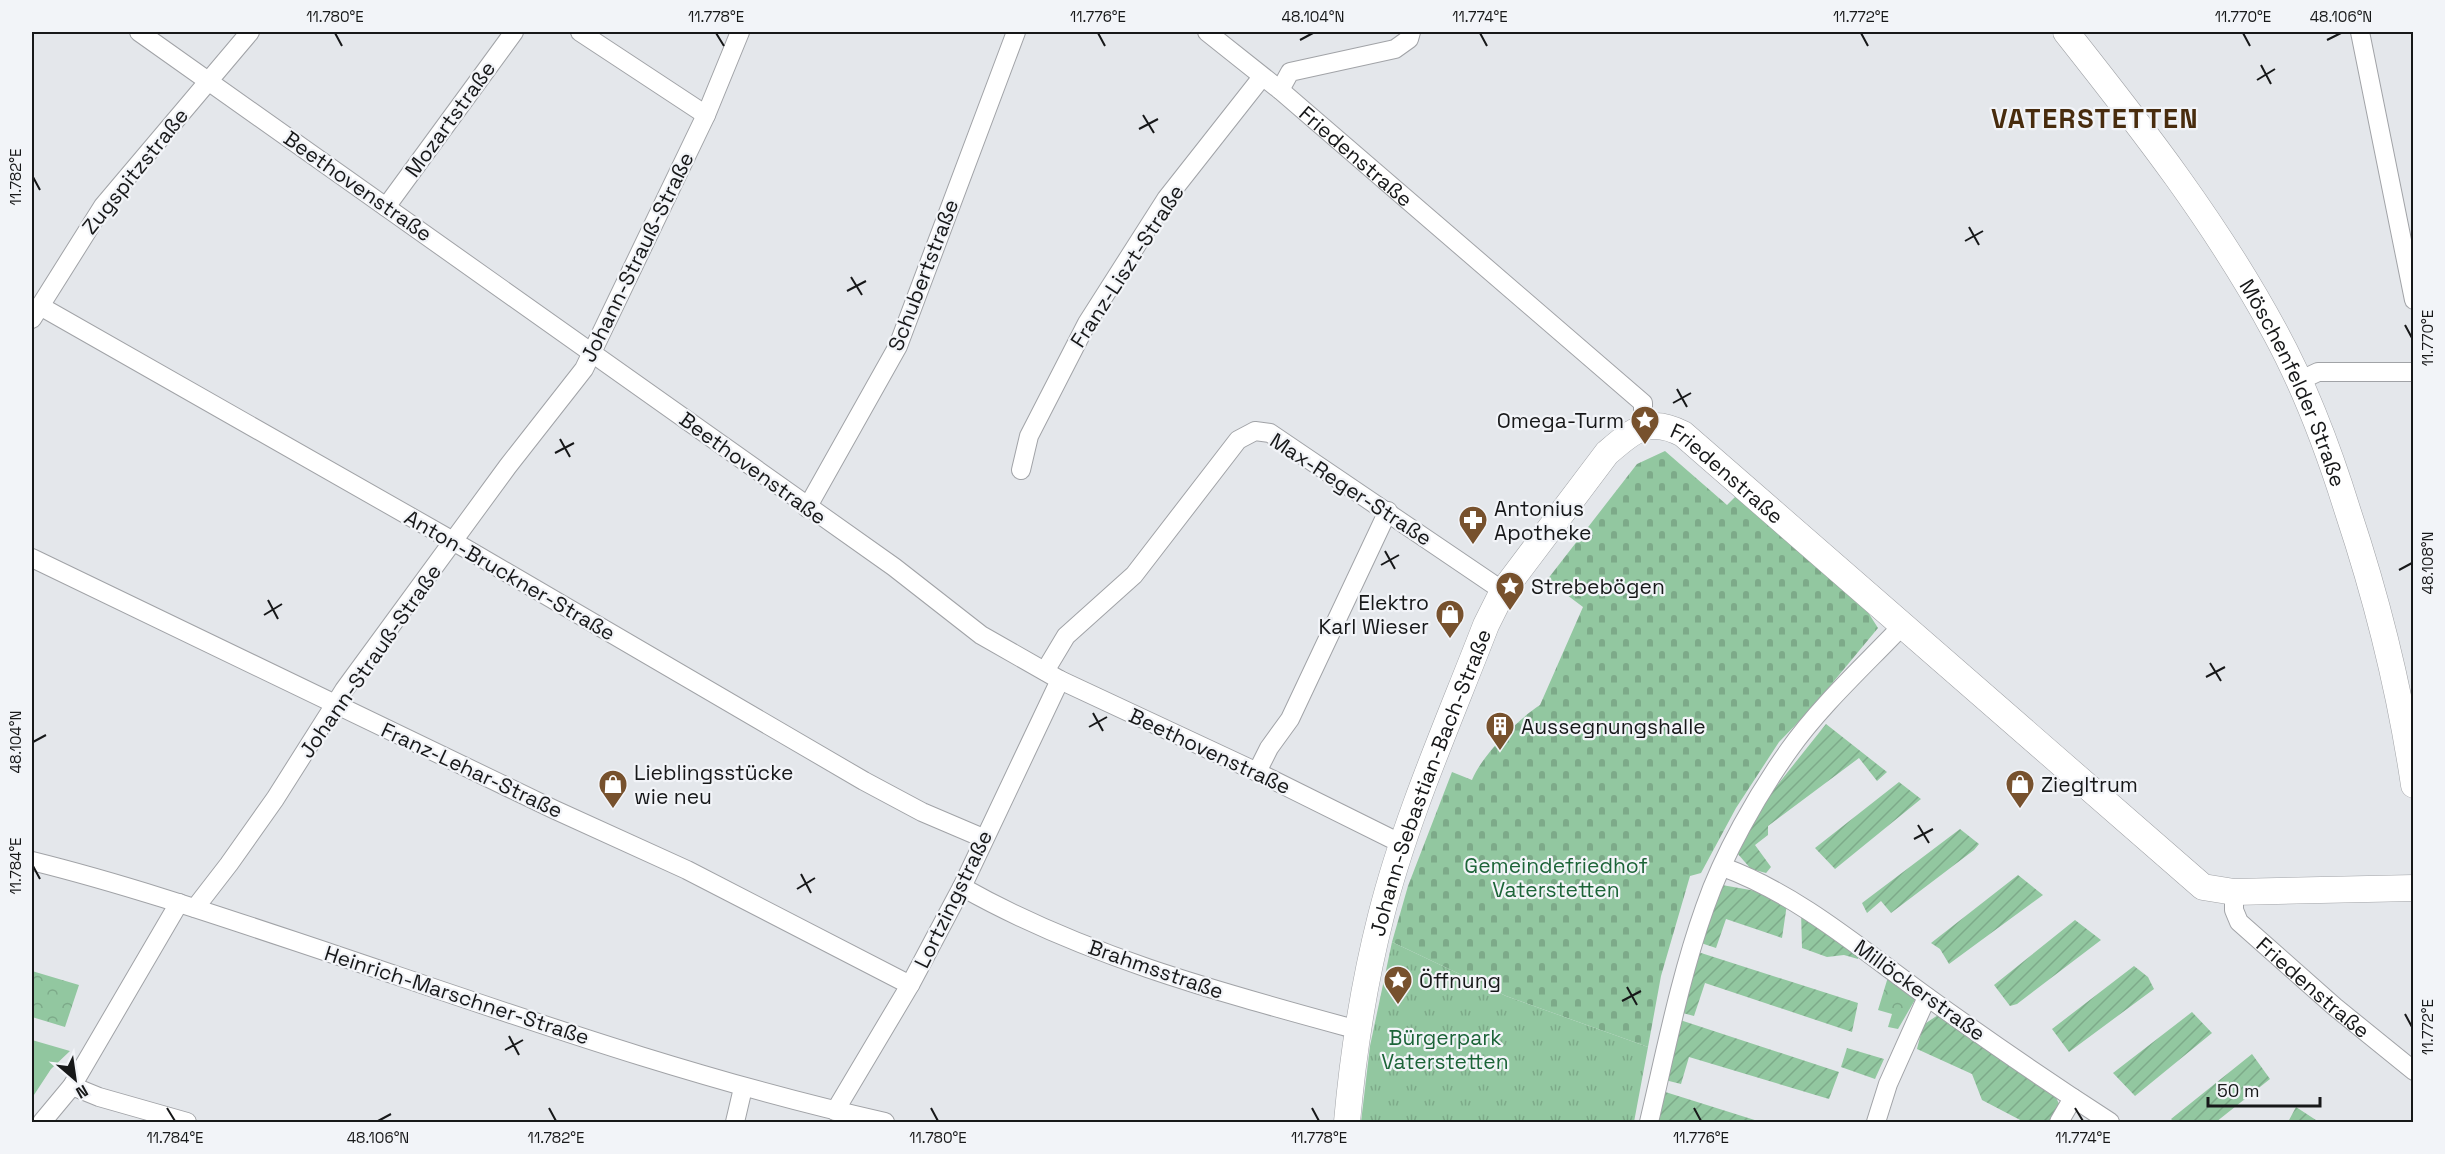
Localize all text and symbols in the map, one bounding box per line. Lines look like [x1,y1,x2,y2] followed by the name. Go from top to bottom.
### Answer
[306,7,364,26] text: 11.780°E
[688,7,744,26] text: 11.778°E
[1070,7,1126,26] text: 11.776°E
[1282,7,1344,26] text: 48.104°N
[1452,7,1508,26] text: 11.774°E
[1833,7,1889,26] text: 11.772°E
[2215,7,2271,26] text: 11.770°E
[2310,7,2372,26] text: 48.106°N
[399,56,501,182] street label: Mozartstraße
[1294,99,1419,212] street label: Friedenstraße
[1991,101,2199,136] district label: VATERSTETTEN
[76,102,194,240] street label: Zugspitzstraße
[278,125,438,247] street label: Beethovenstraße
[574,148,700,366] street label: Johann-Strauß-Straße
[6,149,25,205] text: 11.782°E
[1064,179,1190,353] street label: Franz-Liszt-Straße
[882,195,964,355] street label: Schubertstraße
[2234,274,2352,490] street label: Möschenfelder Straße
[2418,310,2437,366] text: 11.770°E
[1629,404,1661,446] place icon: Omega-Turm
[674,406,832,530] street label: Beethovenstraße
[1497,407,1624,434] place label: Omega-Turm
[1666,416,1790,529] street label: Friedenstraße
[1265,427,1437,551] street label: Max-Reger-Straße
[1494,495,1591,546] place label: Antonius Apotheke
[400,504,620,646] street label: Anton-Bruckner-Straße
[1457,504,1489,546] pharmacy icon: Antonius Apotheke
[2418,532,2437,594] text: 48.108°N
[293,559,447,763] street label: Johann-Strauß-Straße
[1494,570,1526,612] place icon: Strebebögen
[1531,573,1665,600] place label: Strebebögen
[1318,589,1429,640] place label: Elektro Karl Wieser
[1434,598,1466,640] shop icon: Elektro Karl Wieser
[1363,625,1497,939] street label: Johann-Sebastian-Bach-Straße
[1125,702,1295,800] street label: Beethovenstraße
[1484,710,1516,752] building icon: Aussegnungshalle
[6,711,25,773] text: 48.104°N
[1521,713,1706,740] place label: Aussegnungshalle
[377,716,567,824] street label: Franz-Lehar-Straße
[634,759,793,810] place label: Lieblingsstücke wie neu
[597,768,629,810] shop icon: Lieblingsstücke wie neu
[2004,768,2036,810] shop icon: Ziegltrum
[2041,771,2138,798] place label: Ziegltrum
[908,826,998,972] street label: Lortzingstraße
[6,837,25,895] text: 11.784°E
[1464,852,1648,903] park label: Gemeindefriedhof Vaterstetten
[2251,931,2376,1044] street label: Friedenstraße
[1085,933,1227,1005] street label: Brahmsstraße
[1849,933,1991,1047] street label: Millöckerstraße
[321,939,593,1051] street label: Heinrich-Marschner-Straße
[1382,964,1414,1006] place icon: Öffnung
[1419,967,1501,994] place label: Öffnung
[2418,999,2437,1055] text: 11.772°E
[1381,1024,1509,1075] park label: Bürgerpark Vaterstetten
[45,1049,105,1109] north arrow
[2208,1070,2320,1108] scale bar
[2217,1079,2259,1102] text: 50 m
[72,1080,92,1103] text: N
[146,1128,204,1147] text: 11.784°E
[347,1128,409,1147] text: 48.106°N
[528,1128,584,1147] text: 11.782°E
[909,1128,967,1147] text: 11.780°E
[1291,1128,1347,1147] text: 11.778°E
[1673,1128,1729,1147] text: 11.776°E
[2055,1128,2111,1147] text: 11.774°E

